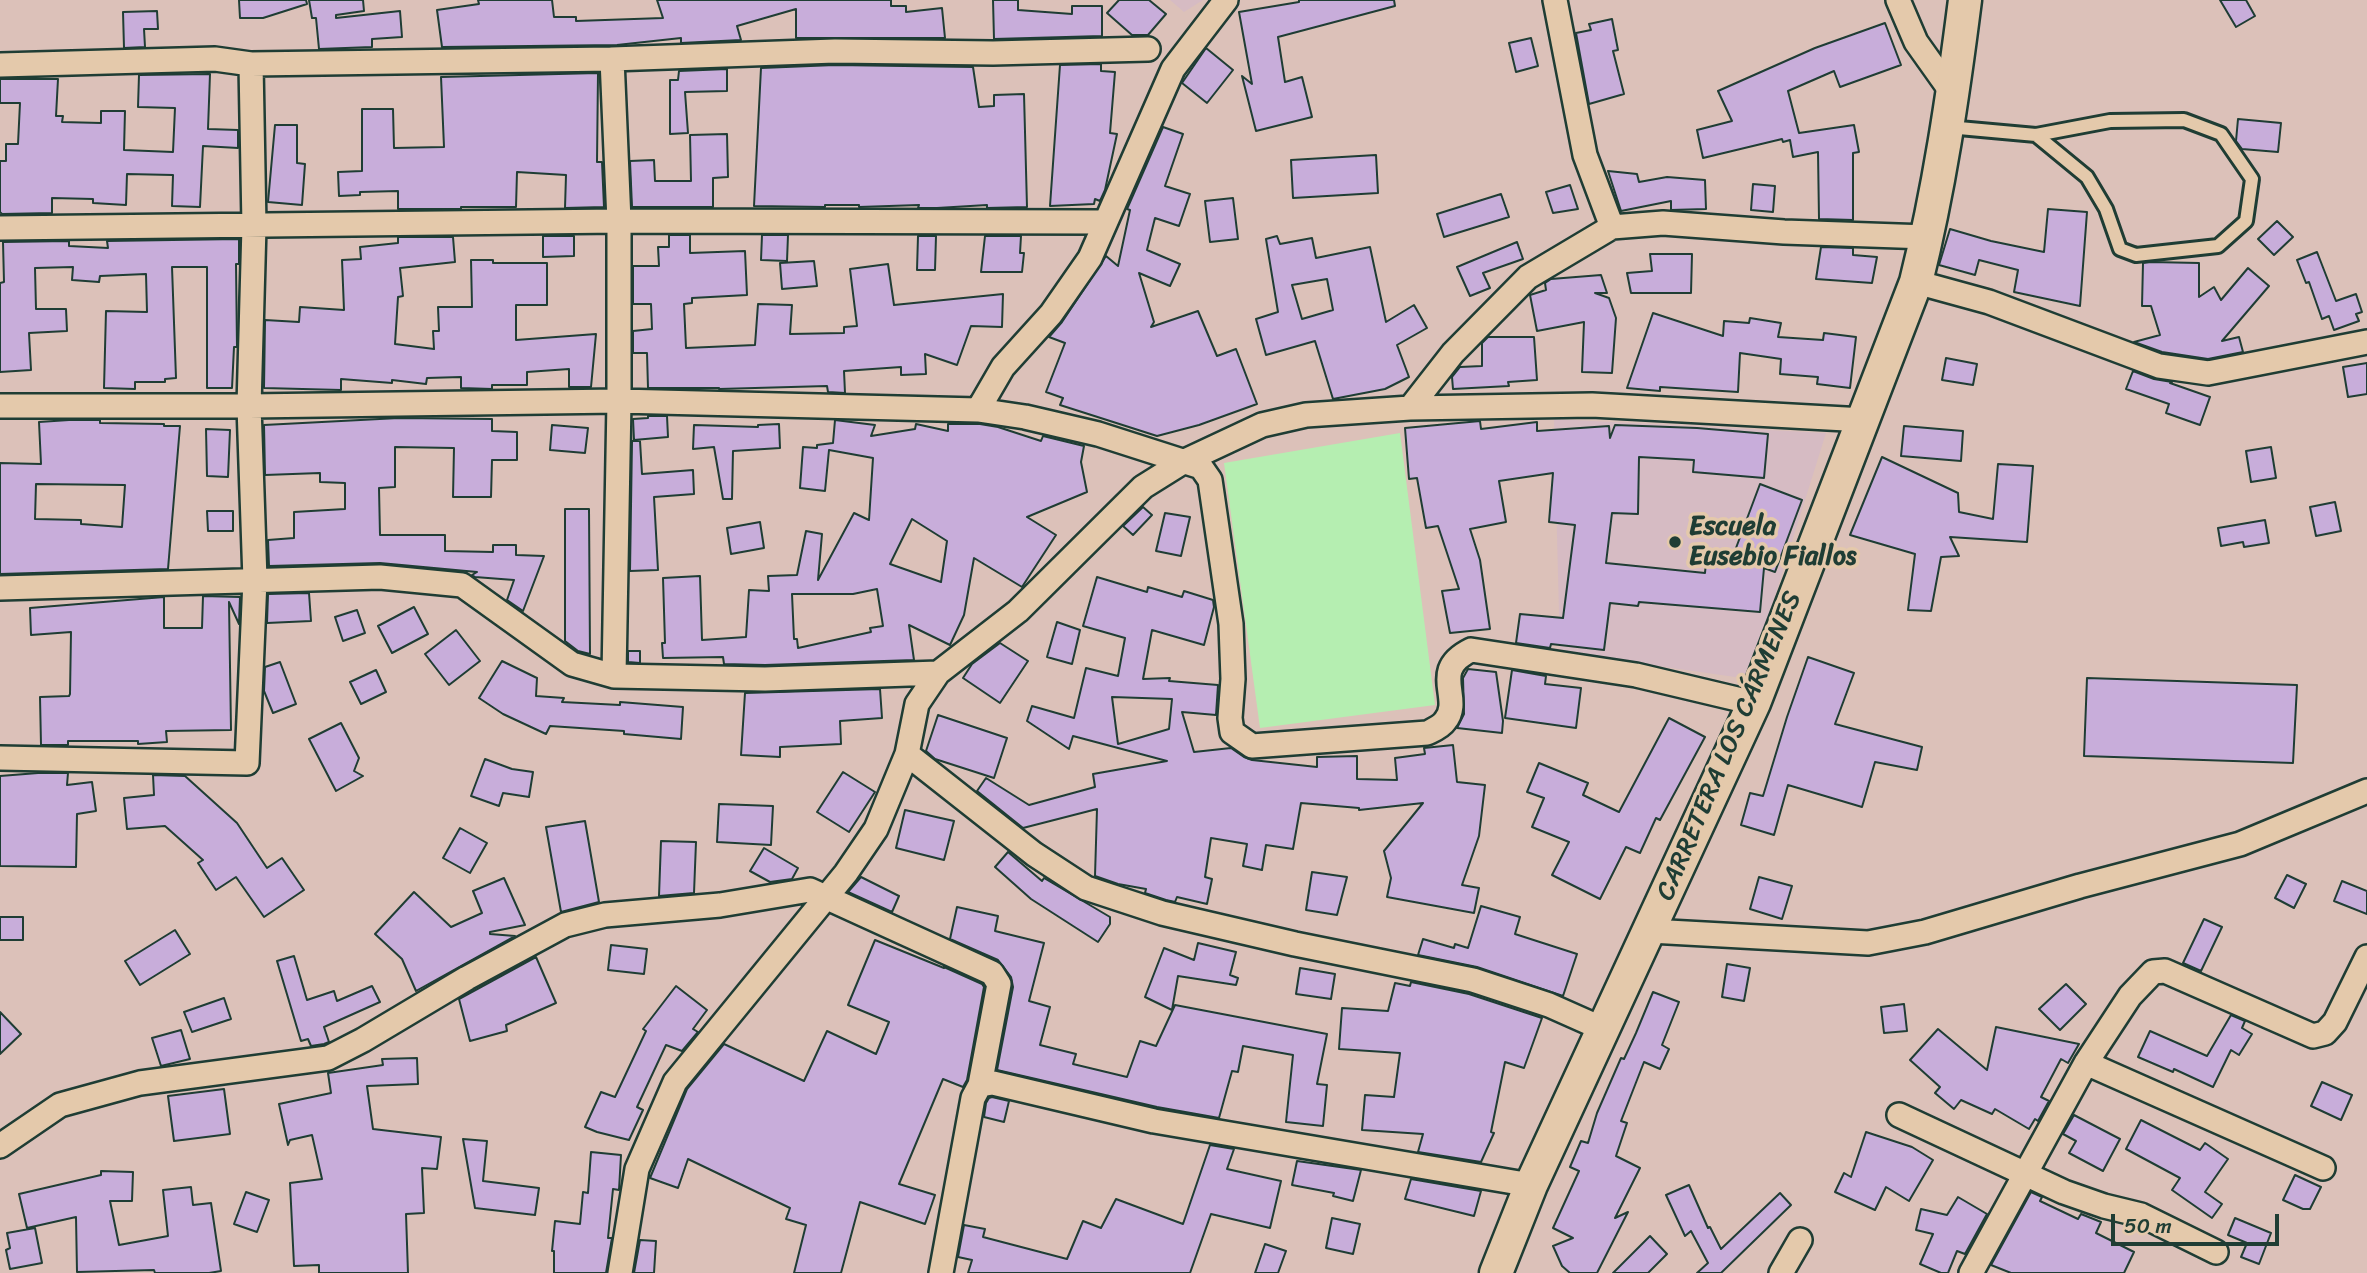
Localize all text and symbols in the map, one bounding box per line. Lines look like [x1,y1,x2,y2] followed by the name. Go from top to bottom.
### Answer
[1689,511,1856,572] place label: Escuela Eusebio Fiallos
[1667,534,1683,550] marker: Escuela Eusebio Fiallos
[1651,587,1809,905] street label: CARRETERA LOS CÁRMENES
[2115,1200,2283,1244] scale bar
[2124,1207,2172,1245] text: 50 m

